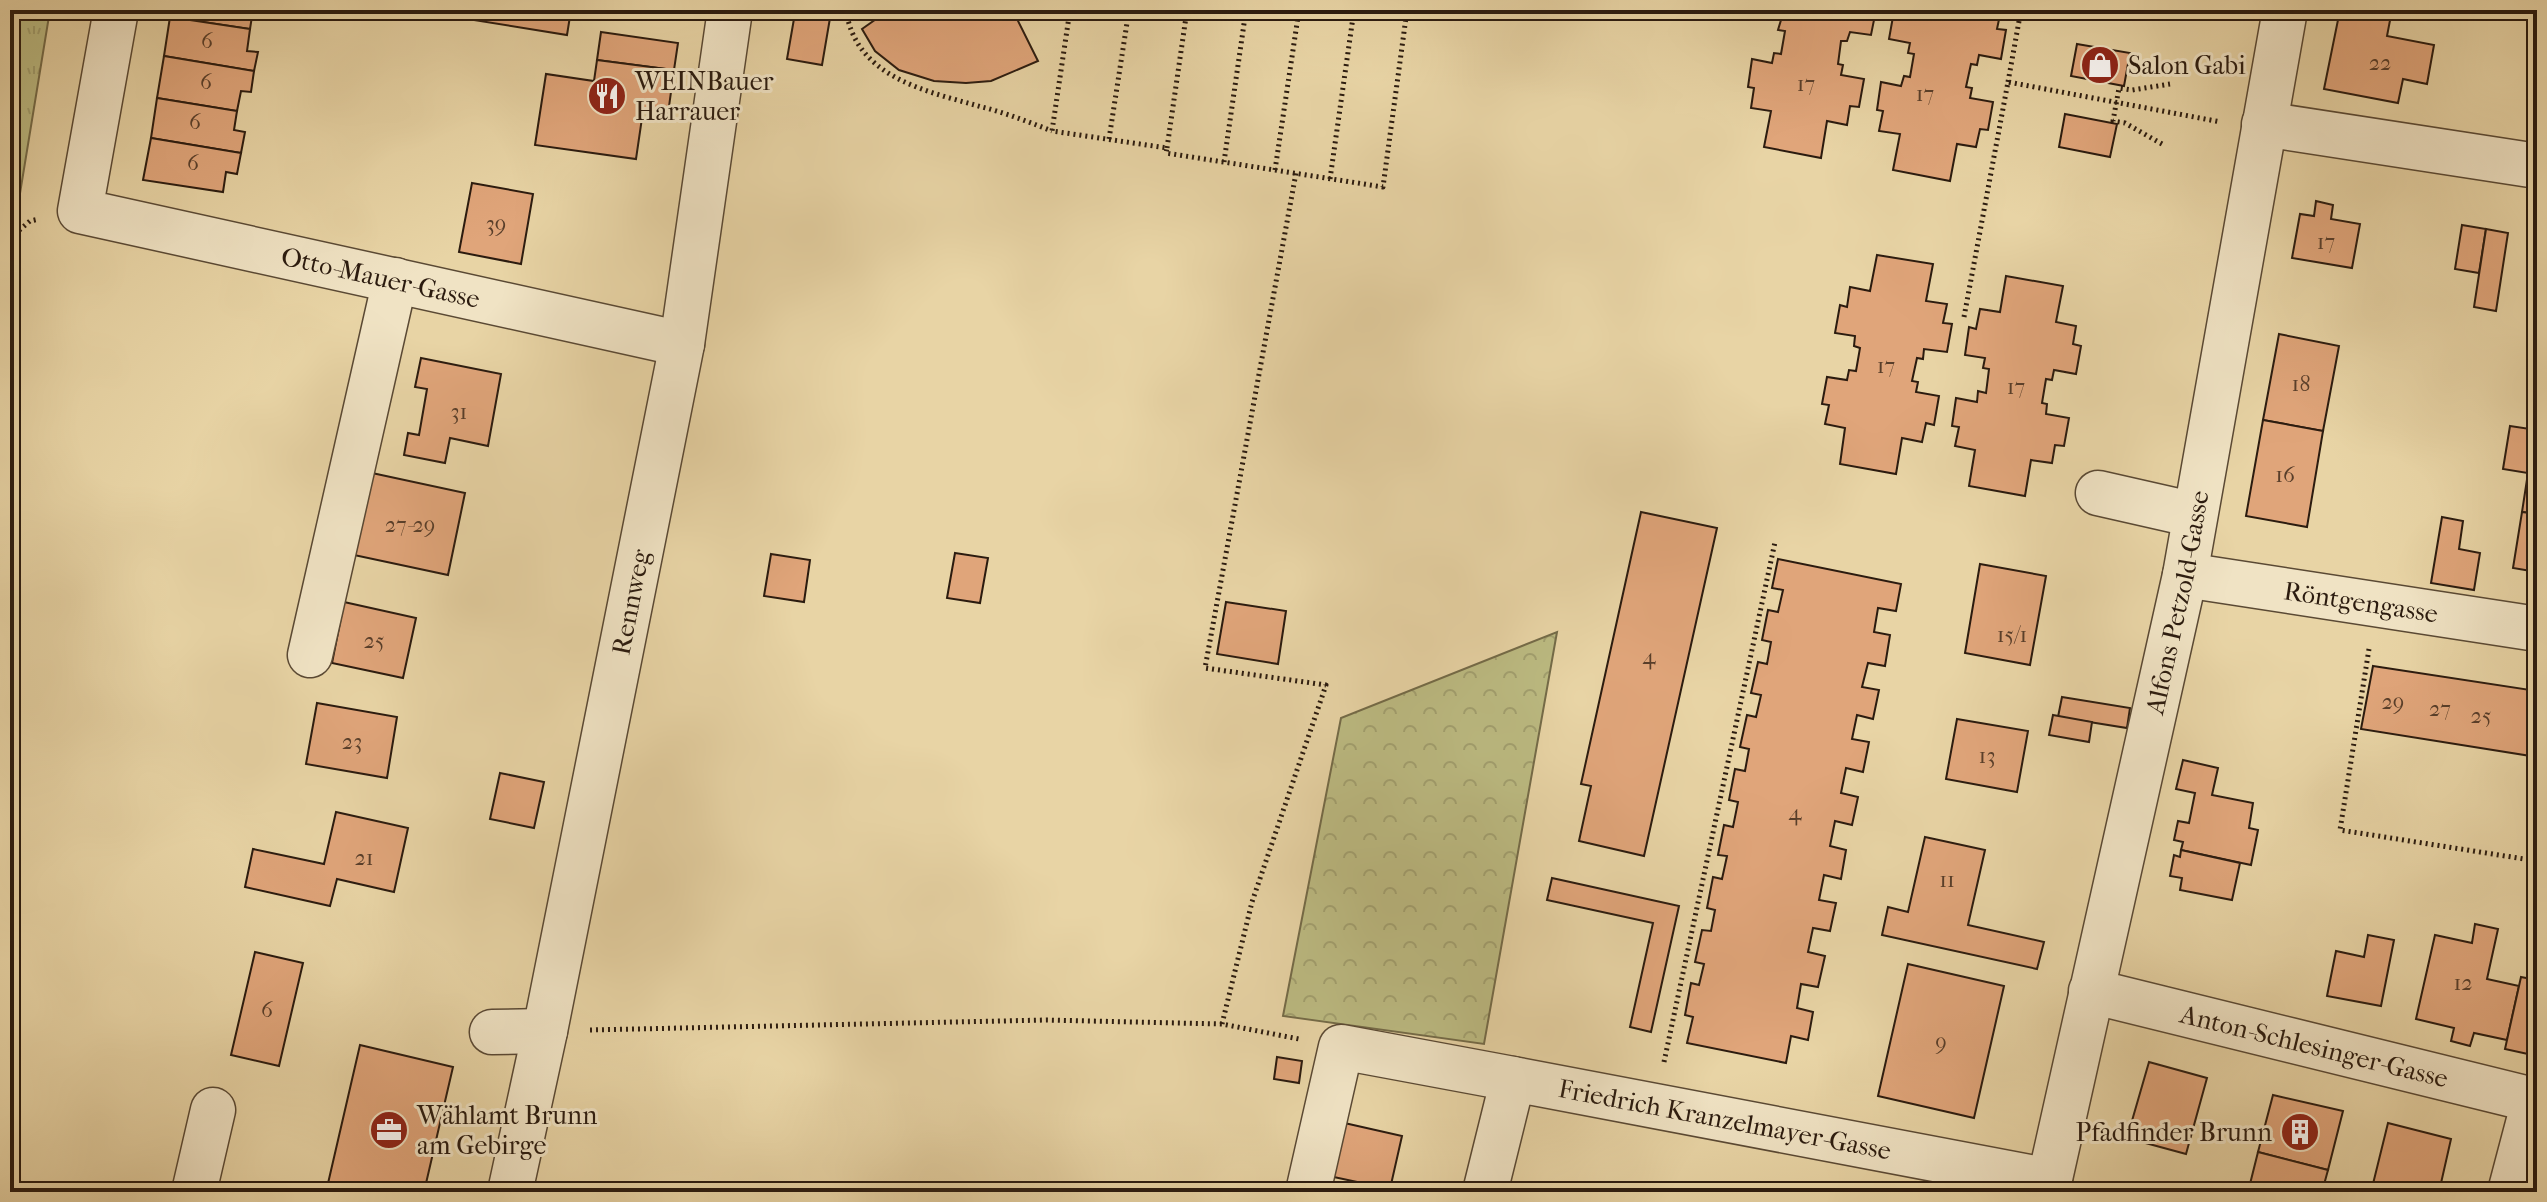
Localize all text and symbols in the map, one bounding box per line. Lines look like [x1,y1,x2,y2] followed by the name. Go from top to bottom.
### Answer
[201,28,213,54] house number: 6
[2079,44,2121,86] shop icon: Salon Gabi
[2128,50,2246,81] place label: Salon Gabi
[2369,50,2391,76] house number: 22
[634,66,774,127] place label: WEINBauer Harrauer
[200,69,212,95] house number: 6
[1797,71,1815,97] house number: 17
[586,75,628,117] restaurant icon: WEINBauer Harrauer
[1916,81,1934,107] house number: 17
[189,109,201,135] house number: 6
[187,150,199,176] house number: 6
[486,211,506,237] house number: 39
[2317,229,2335,255] house number: 17
[278,241,483,315] street label: Otto-Mauer-Gasse
[1877,353,1895,379] house number: 17
[2292,371,2310,397] house number: 18
[2007,374,2025,400] house number: 17
[451,399,467,425] house number: 31
[2275,462,2295,488] house number: 16
[2139,488,2216,718] street label: Alfons Petzold-Gasse
[385,512,435,538] house number: 27-29
[605,546,657,658] street label: Rennweg
[2282,575,2440,630] street label: Röntgengasse
[1997,622,2027,648] house number: 15/1
[364,628,384,654] house number: 25
[1643,644,1657,670] house number: 4
[2382,689,2404,715] house number: 29
[2429,696,2451,722] house number: 27
[2471,703,2491,729] house number: 25
[342,729,362,755] house number: 23
[1979,743,1995,769] house number: 13
[1789,800,1803,826] house number: 4
[354,845,374,871] house number: 21
[1939,867,1955,893] house number: 11
[2453,970,2473,996] house number: 12
[261,997,273,1023] house number: 6
[2176,998,2451,1095] street label: Anton-Schlesinger-Gasse
[1935,1029,1947,1055] house number: 9
[1556,1073,1894,1167] street label: Friedrich Kranzelmayer-Gasse
[416,1100,597,1161] place label: Wählamt Brunn am Gebirge
[368,1109,410,1151] office icon: Wählamt Brunn am Gebirge
[2279,1111,2321,1153] building icon: Pfadfinder Brunn
[2075,1117,2272,1148] place label: Pfadfinder Brunn

